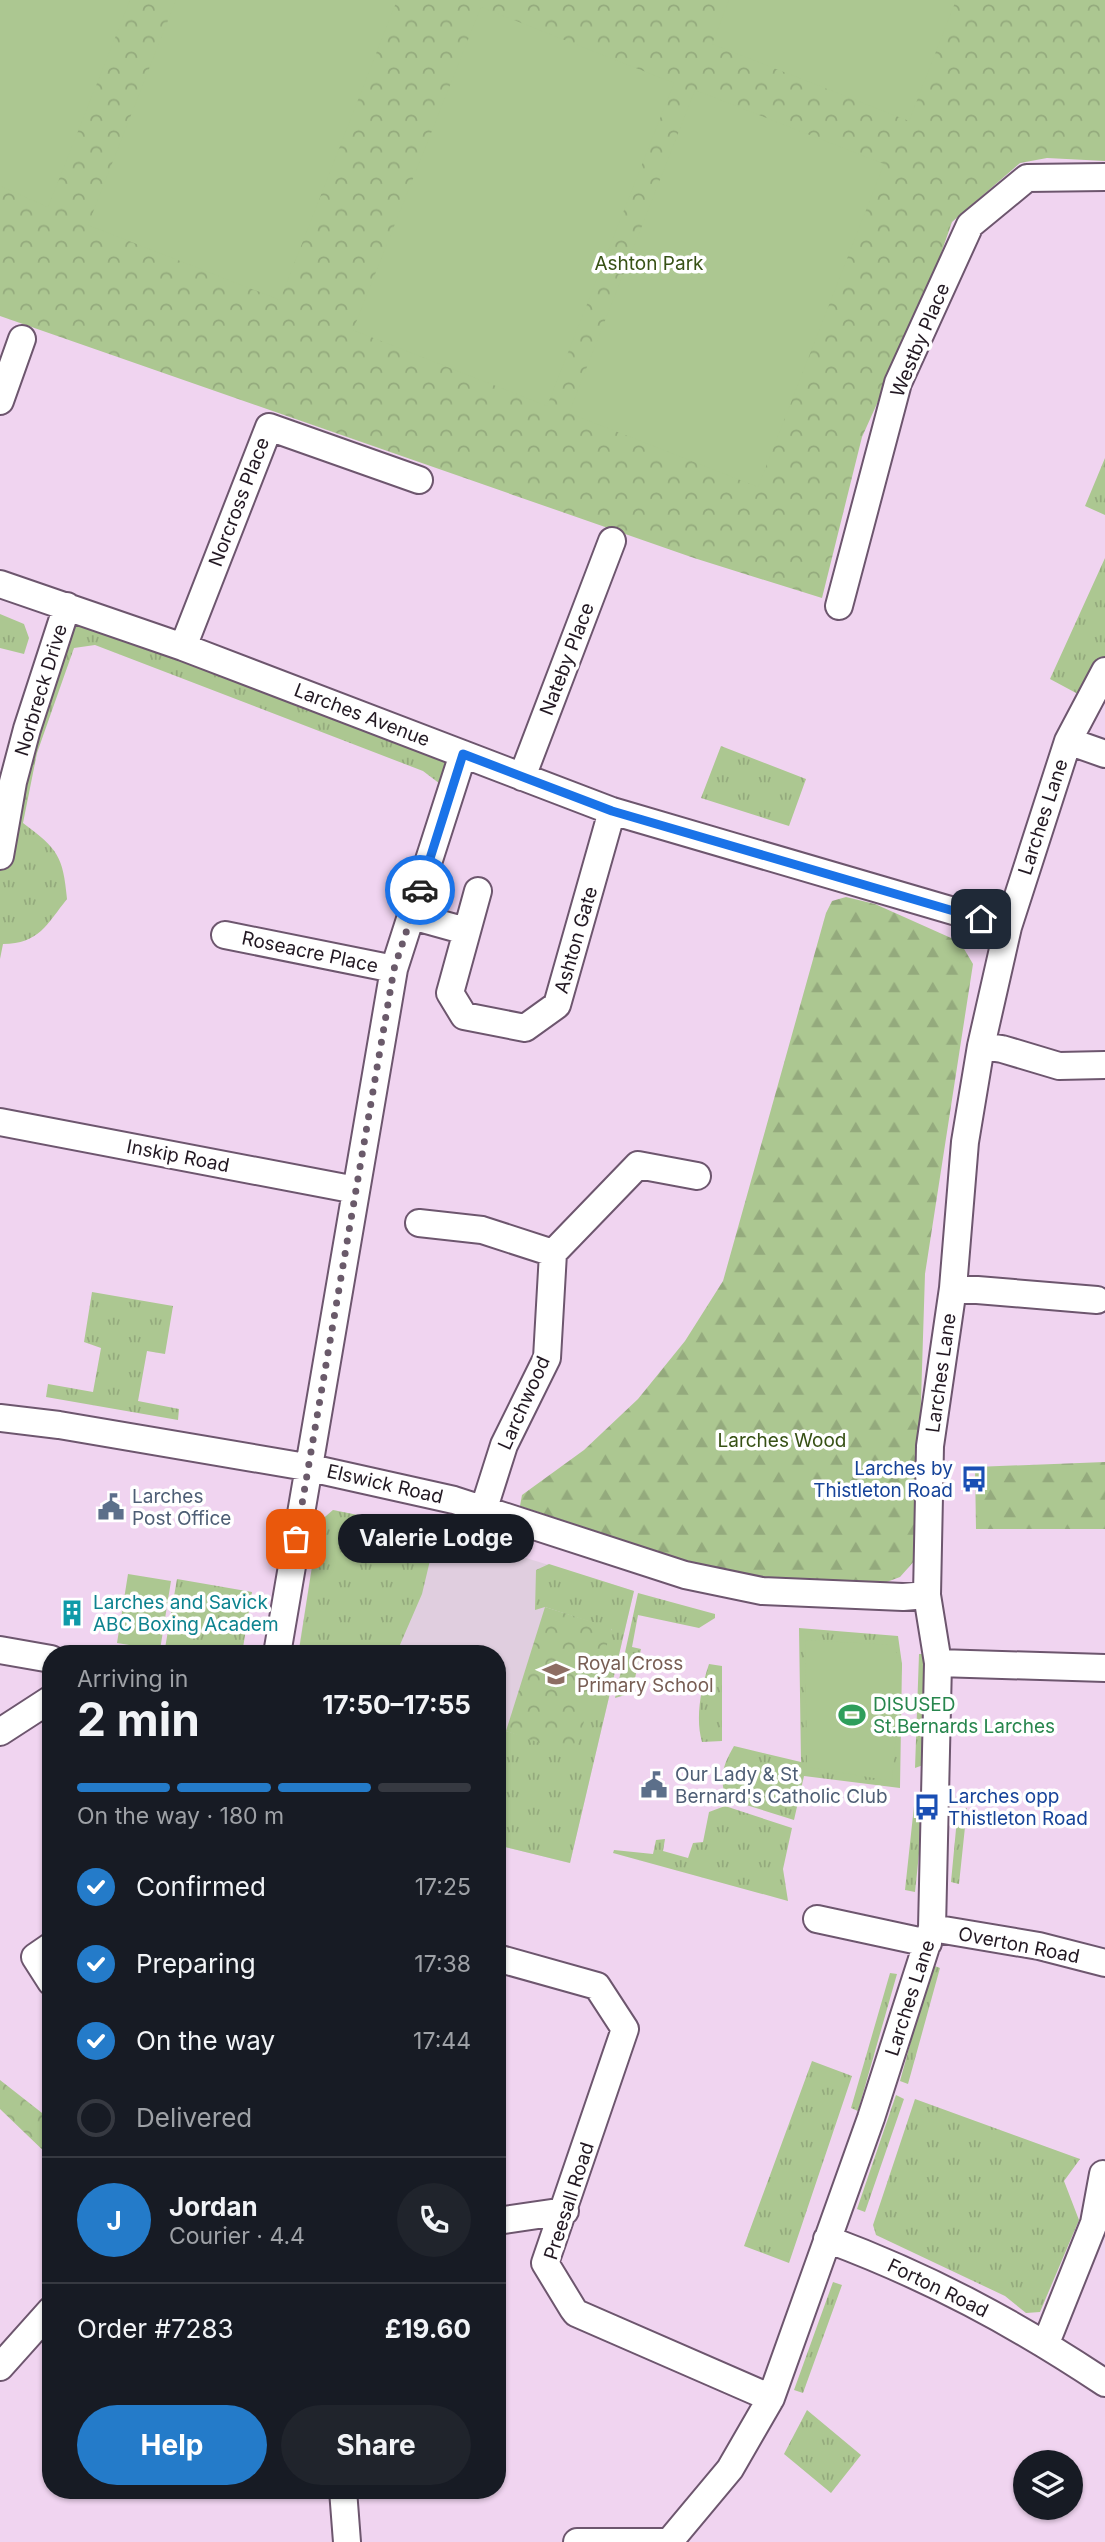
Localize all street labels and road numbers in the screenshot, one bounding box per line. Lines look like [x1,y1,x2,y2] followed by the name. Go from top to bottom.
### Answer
[886,279,954,401] street label: Westby Place
[204,434,274,570] street label: Norcross Place
[535,599,599,719] street label: Nateby Place
[10,621,72,759] street label: Norbreck Drive
[291,679,433,751] street label: Larches Avenue
[1013,756,1073,878] street label: Larches Lane
[550,884,602,996] street label: Ashton Gate
[240,926,380,978] street label: Roseacre Place
[125,1135,231,1177] street label: Inskip Road
[921,1312,961,1434] street label: Larches Lane
[493,1353,555,1453] street label: Larchwood
[325,1459,445,1509] street label: Elswick Road
[956,1922,1082,1968] street label: Overton Road
[880,1937,940,2059] street label: Larches Lane
[539,2139,599,2263] street label: Preesall Road
[884,2254,992,2322] street label: Forton Road

